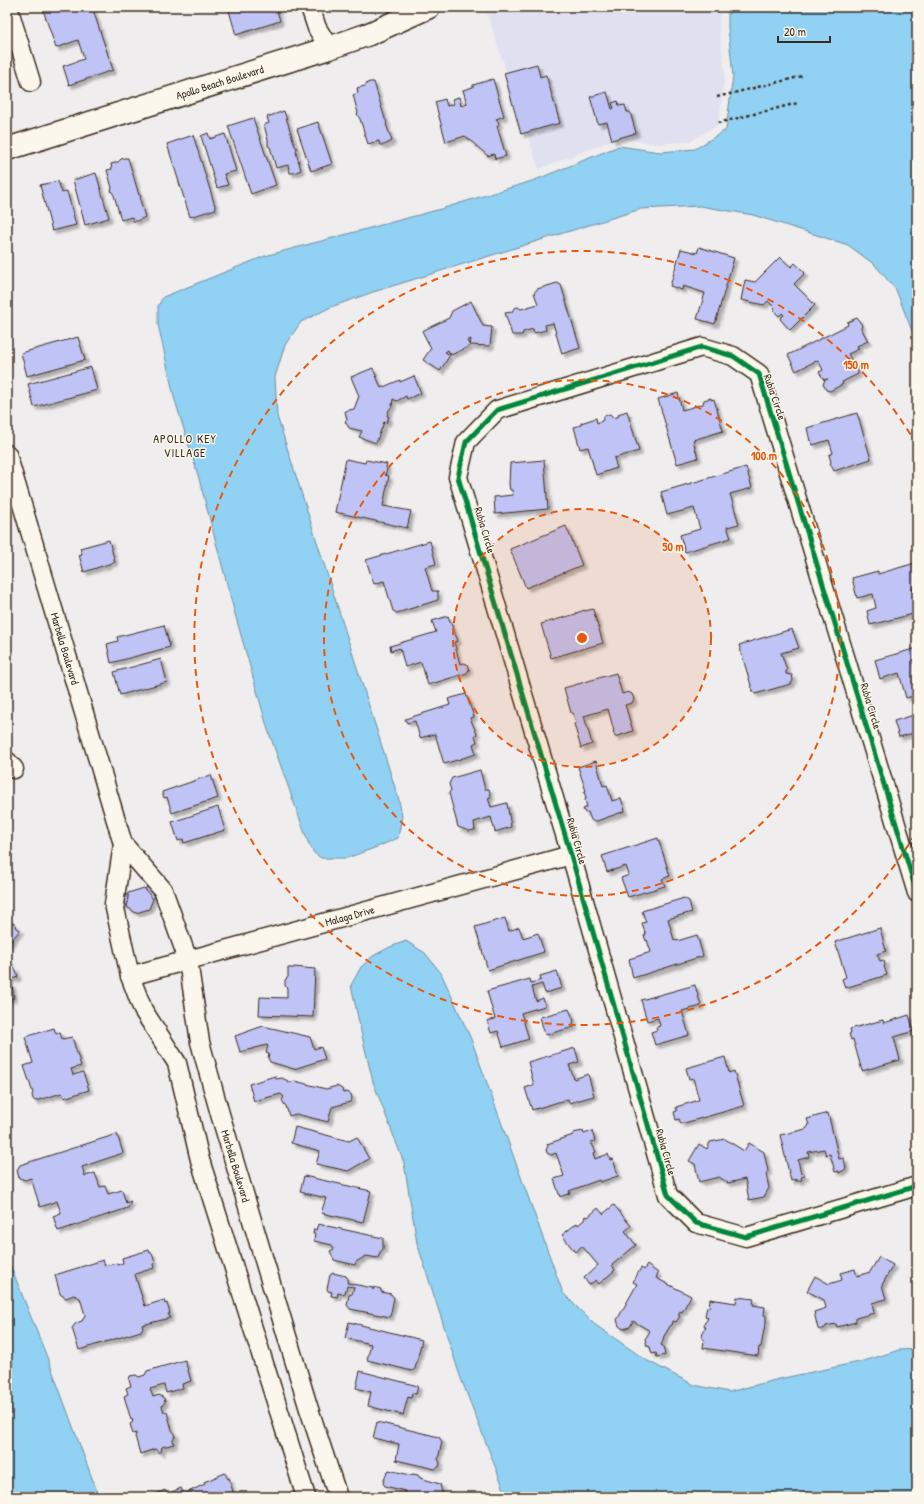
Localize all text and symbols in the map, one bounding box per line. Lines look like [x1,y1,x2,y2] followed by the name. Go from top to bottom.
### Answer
[778,18,830,44] scale bar
[784,23,806,40] text: 20 m
[174,62,266,103] street label: Apollo Beach Boulevard
[843,356,869,373] text: 150 m
[761,372,790,422] street label: Rubia Circle
[153,430,217,461] district label: APOLLO KEY VILLAGE
[751,447,777,464] text: 100 m
[471,505,499,555] street label: Rubia Circle
[662,538,684,555] text: 50 m
[48,611,82,687] street label: Marbella Boulevard
[575,631,589,645] centre of rings
[857,681,885,731] street label: Rubia Circle
[564,816,590,866] street label: Rubia Circle
[324,902,377,929] street label: Malaga Drive
[653,1127,679,1177] street label: Rubia Circle
[218,1128,253,1204] street label: Marbella Boulevard

